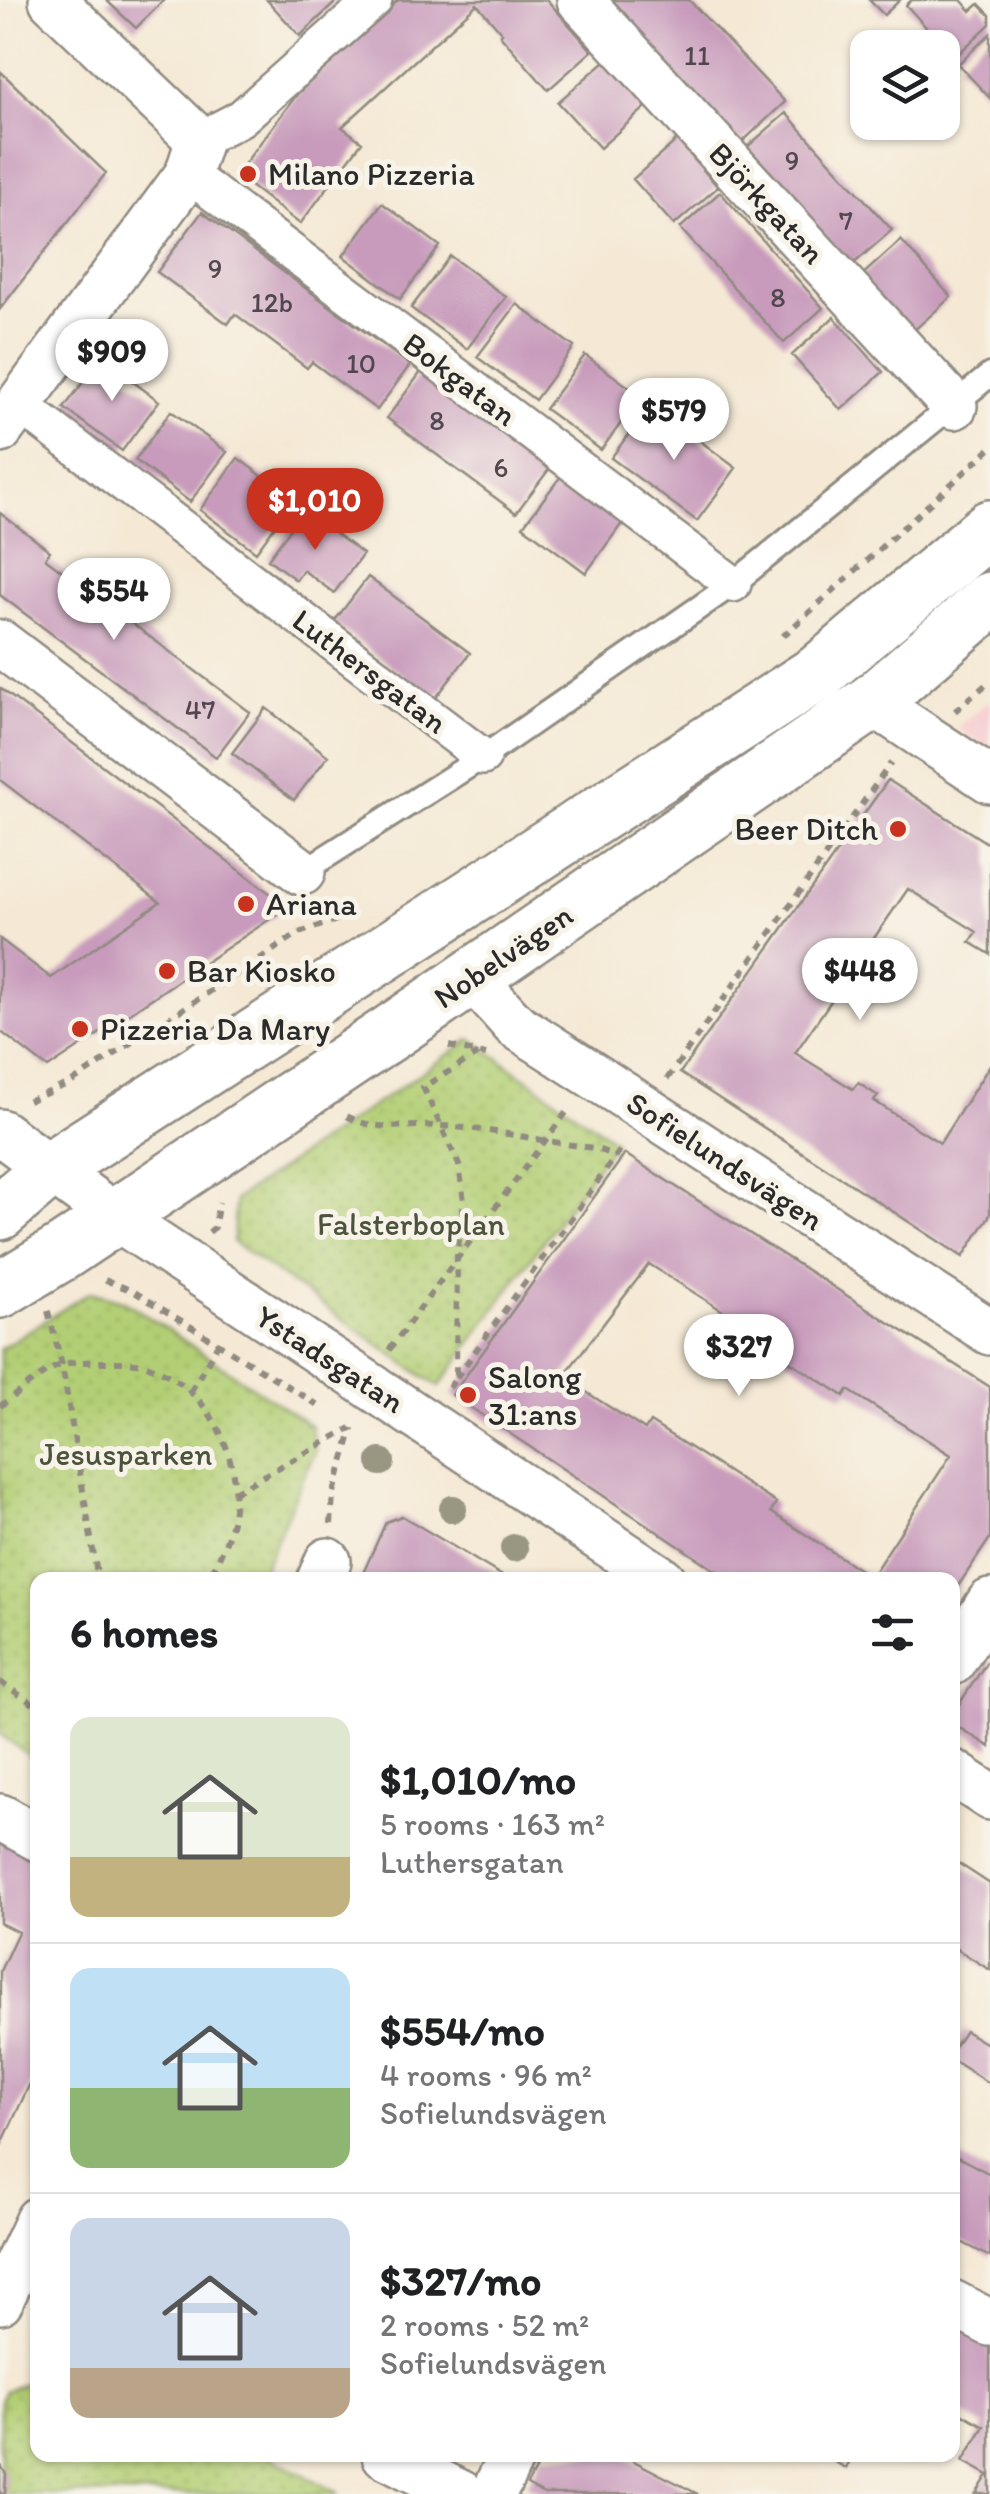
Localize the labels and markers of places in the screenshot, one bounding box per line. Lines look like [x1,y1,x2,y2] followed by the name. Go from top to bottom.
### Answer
[268,155,475,193] place label: Milano Pizzeria
[237,163,259,185] marker: Milano Pizzeria
[53,319,171,404] pin: $909
[615,378,733,463] pin: $579
[234,468,396,553] pin: $1,010
[55,558,173,643] pin: $554
[734,810,878,848] place label: Beer Ditch
[887,818,909,840] marker: Beer Ditch
[266,885,357,923] place label: Ariana
[235,893,257,915] marker: Ariana
[801,938,919,1023] pin: $448
[187,952,336,990] place label: Bar Kiosko
[156,960,178,982] marker: Bar Kiosko
[100,1010,330,1048] place label: Pizzeria Da Mary
[69,1018,91,1040] marker: Pizzeria Da Mary
[680,1314,798,1399] pin: $327
[488,1358,582,1433] place label: Salong 31:ans
[457,1384,479,1406] marker: Salong 31:ans

